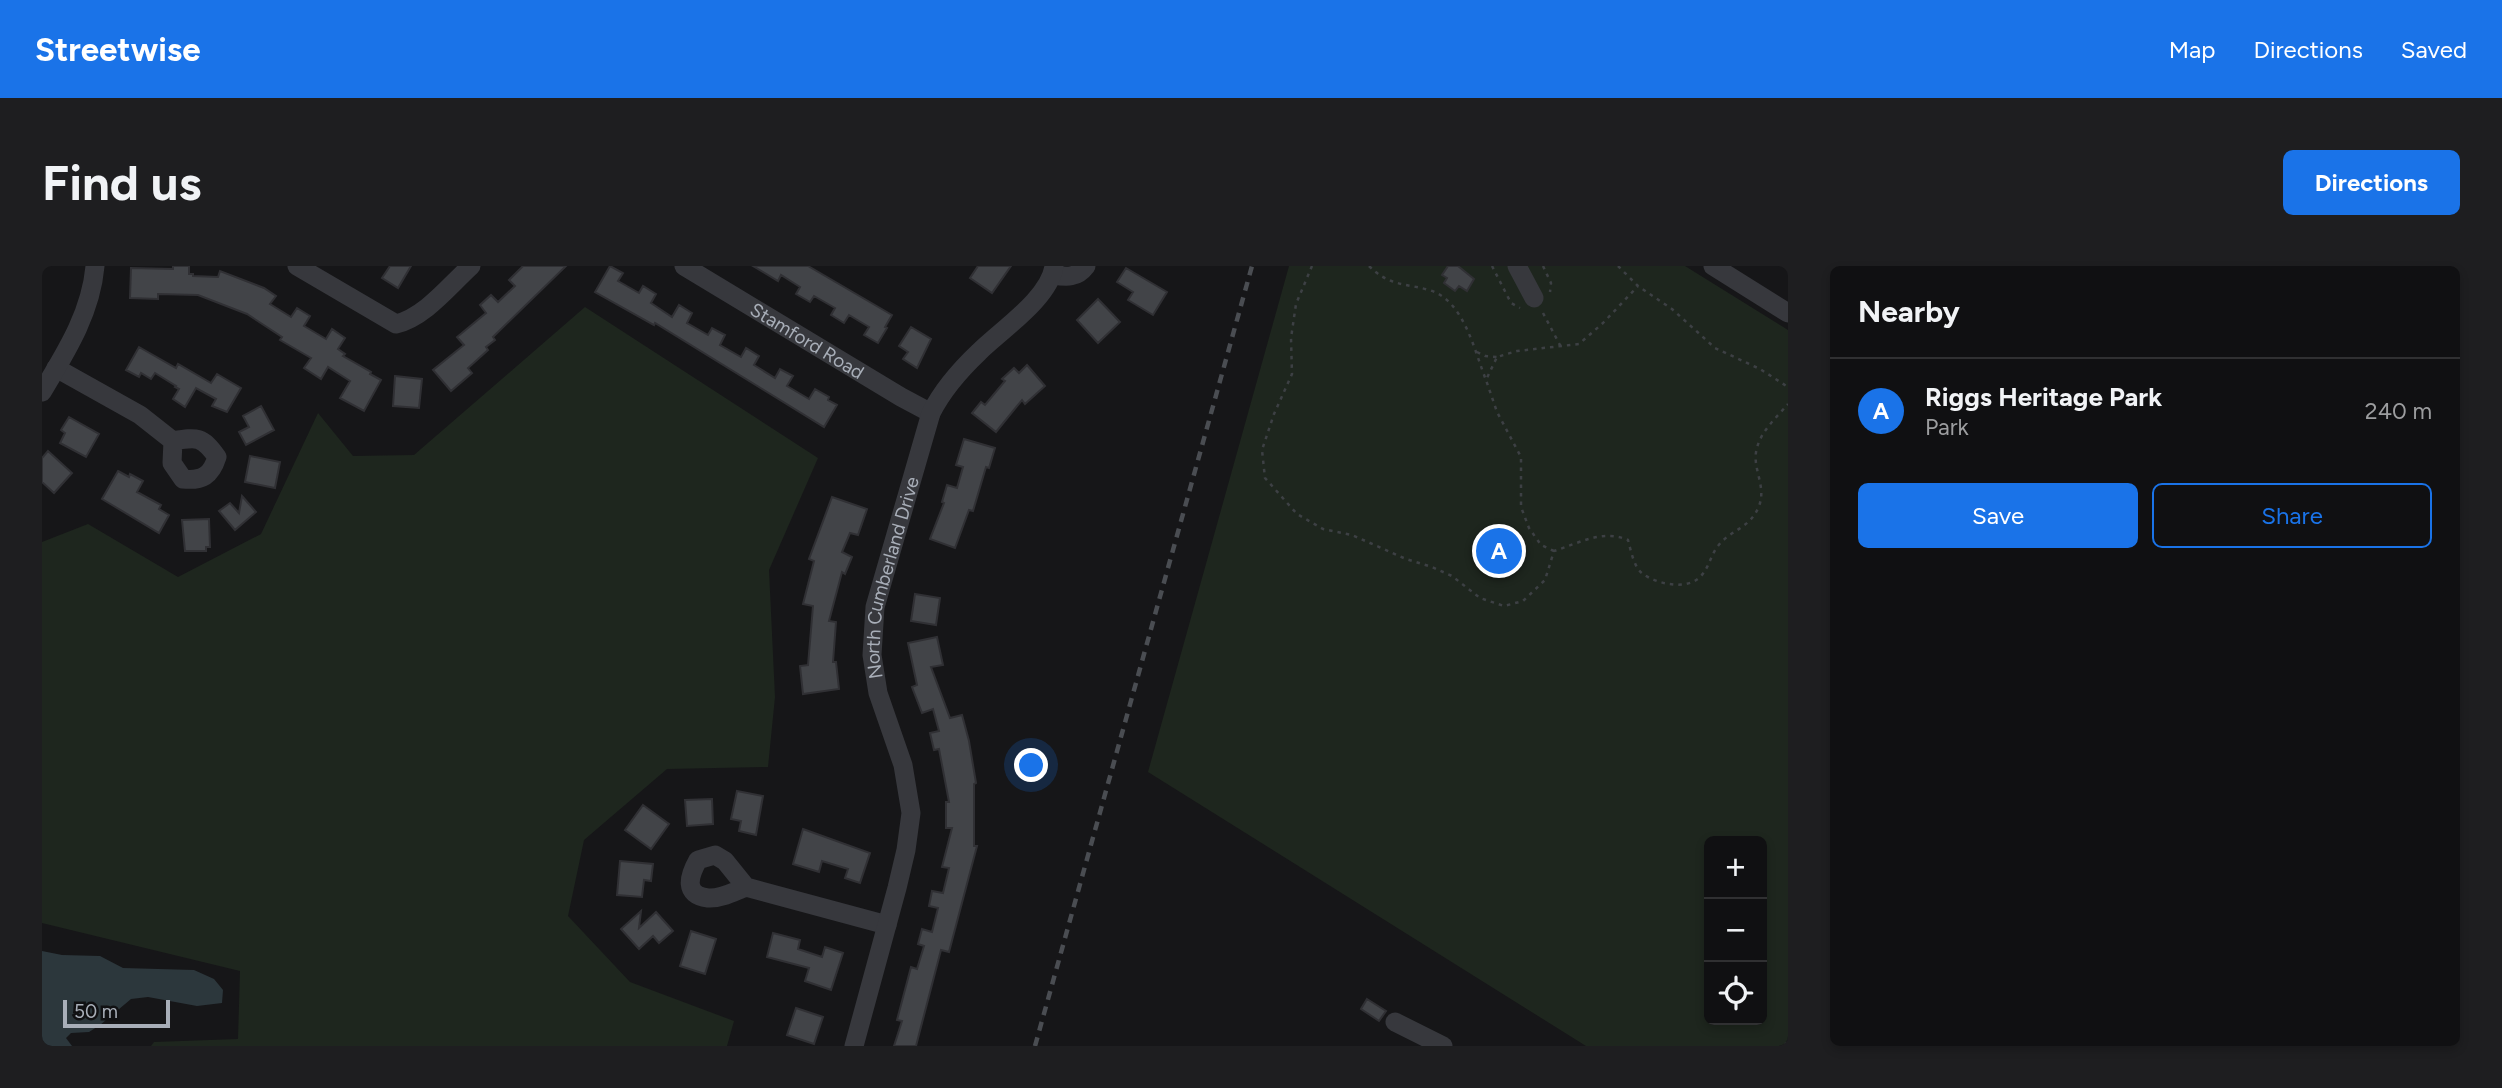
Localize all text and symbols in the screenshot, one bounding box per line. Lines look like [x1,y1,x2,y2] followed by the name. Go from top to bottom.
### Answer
[35,30,201,69] text: Streetwise
[2169,35,2215,64] text: Map
[2253,35,2363,64] text: Directions
[2401,35,2467,64] text: Saved
[2283,150,2460,215] button: Directions
[42,153,201,212] text: Find us
[1858,293,1960,330] text: Nearby
[746,297,868,384] street label: Stamford Road
[1925,381,2162,413] text: Riggs Heritage Park
[1873,397,1889,425] text: A
[2365,397,2432,425] text: 240 m
[1925,413,1969,441] text: Park
[860,474,924,681] street label: North Cumberland Drive
[1858,483,2138,548] button: Save
[2152,483,2432,548] button: Share
[1476,525,1522,577] pin: A
[1014,748,1048,782] your location
[1704,836,1767,1025] map controls
[1704,836,1767,899] button: +
[1704,899,1767,962] button: −
[1704,962,1767,1025] button: locate
[63,997,170,1029] scale bar
[74,1000,118,1023] text: 50 m

